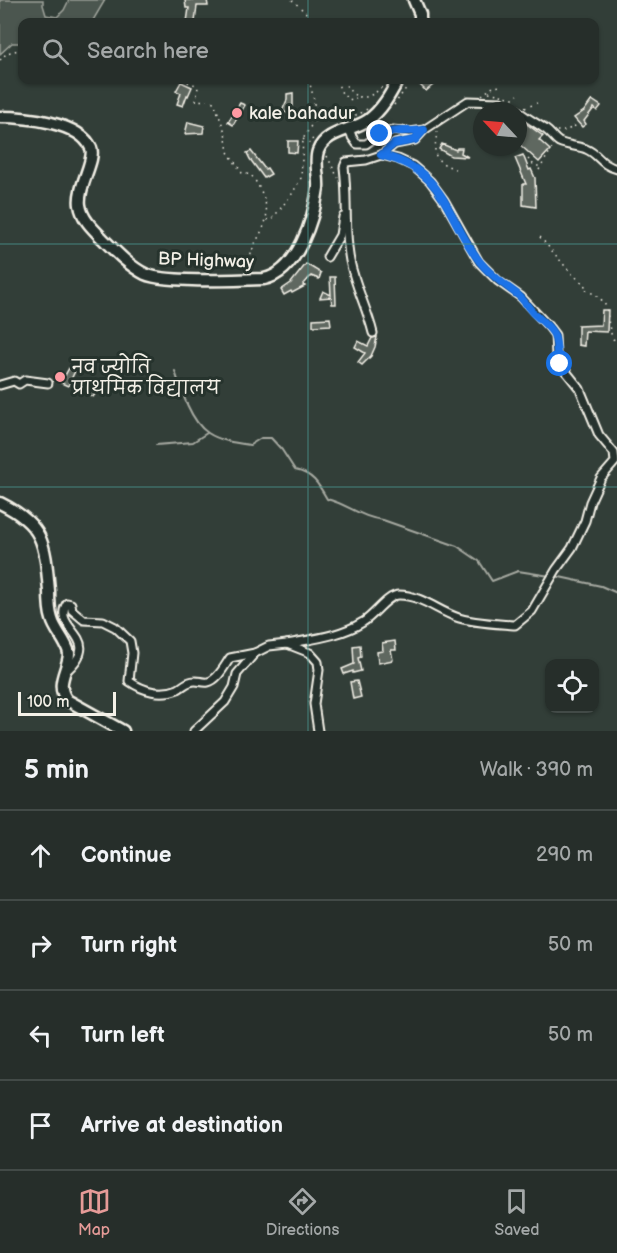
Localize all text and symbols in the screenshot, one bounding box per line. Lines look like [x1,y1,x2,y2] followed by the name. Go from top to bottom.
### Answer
[18,18,599,84] search box
[39,35,72,68] icon: search
[87,38,209,65] text: Search here
[473,102,527,156] north arrow
[249,103,355,124] place label: kale bahadur
[230,106,244,120] marker: kale bahadur
[366,120,392,146] route end
[157,248,255,273] street label: BP Highway
[546,350,572,376] route start
[71,353,222,399] place label: नव ज्योति प्राथमिक विद्यालय
[53,370,67,384] marker: नव ज्योति प्राथमिक विद्यालय
[545,659,599,713] map controls
[545,659,599,713] button: locate
[18,689,116,716] scale bar
[27,693,70,712] text: 100 m
[24,755,89,786] text: 5 min
[480,758,593,782] text: Walk · 390 m
[24,839,57,872] icon: ahead
[81,842,171,869] text: Continue
[536,843,593,867] text: 290 m
[24,929,57,962] icon: right
[81,932,177,959] text: Turn right
[548,933,593,957] text: 50 m
[24,1019,57,1052] icon: left
[81,1022,165,1049] text: Turn left
[548,1023,593,1047] text: 50 m
[24,1109,57,1142] icon: arrive
[81,1112,283,1139] text: Arrive at destination
[78,1185,111,1240] tab: Map
[266,1185,339,1240] tab: Directions
[494,1185,539,1240] tab: Saved

